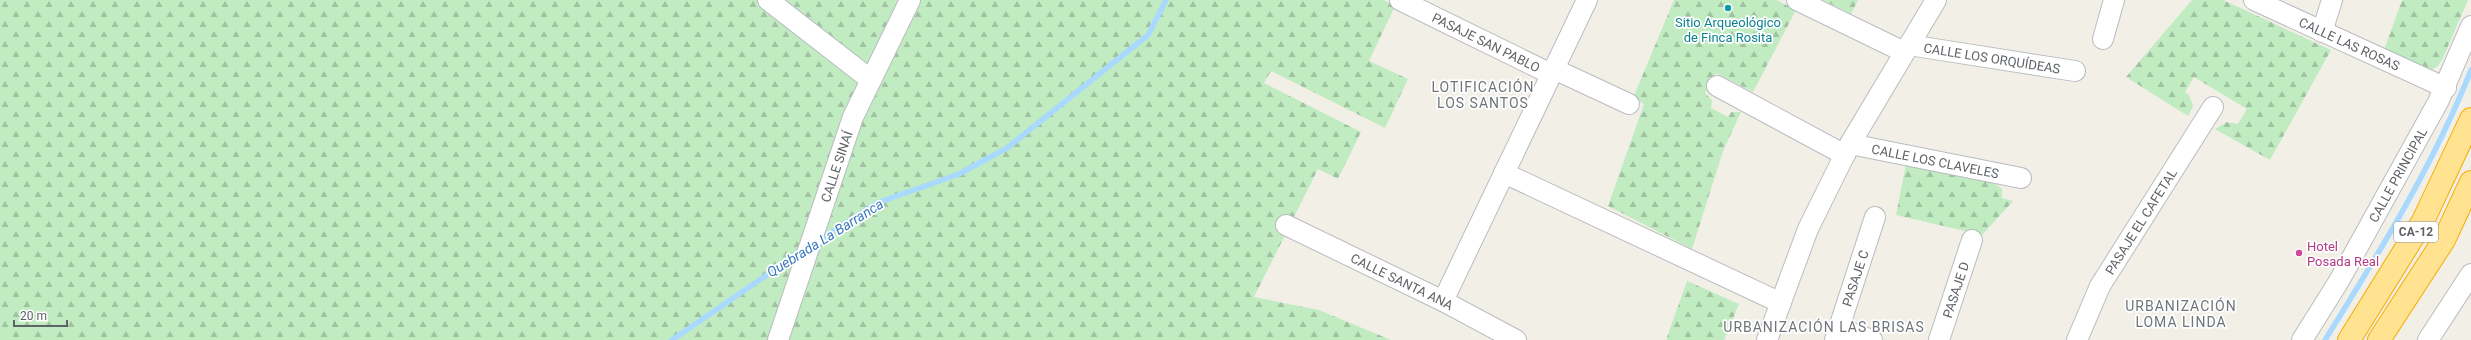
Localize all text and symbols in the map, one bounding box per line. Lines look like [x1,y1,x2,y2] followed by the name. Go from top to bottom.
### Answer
[1723,3,1733,13] marker: Sitio Arqueológico de Finca Rosita
[1430,10,1542,75] street label: PASAJE SAN PABLO
[1675,15,1781,45] place label: Sitio Arqueológico de Finca Rosita
[2297,15,2402,74] street label: CALLE LAS ROSAS
[1923,40,2062,77] street label: CALLE LOS ORQUÍDEAS
[1432,78,1534,111] district label: LOTIFICACIÓN LOS SANTOS
[2366,125,2430,225] street label: CALLE PRINCIPAL
[818,129,856,204] street label: CALLE SINAÍ
[1870,141,2000,181] street label: CALLE LOS CLAVELES
[2102,166,2180,277] street label: PASAJE EL CAFETAL
[764,196,886,280] water label: Quebrada La Barranca
[2394,222,2438,242] road number: CA-12
[2307,239,2379,269] place label: Hotel Posada Real
[1839,248,1872,308] street label: PASAJE C
[2294,248,2304,258] marker: Hotel Posada Real
[1348,250,1456,313] street label: CALLE SANTA ANA
[1940,260,1972,320] street label: PASAJE D
[2125,297,2237,330] district label: URBANIZACIÓN LOMA LINDA
[14,302,67,328] scale bar
[20,309,47,323] text: 20 m
[1723,318,1925,335] district label: URBANIZACIÓN LAS BRISAS

